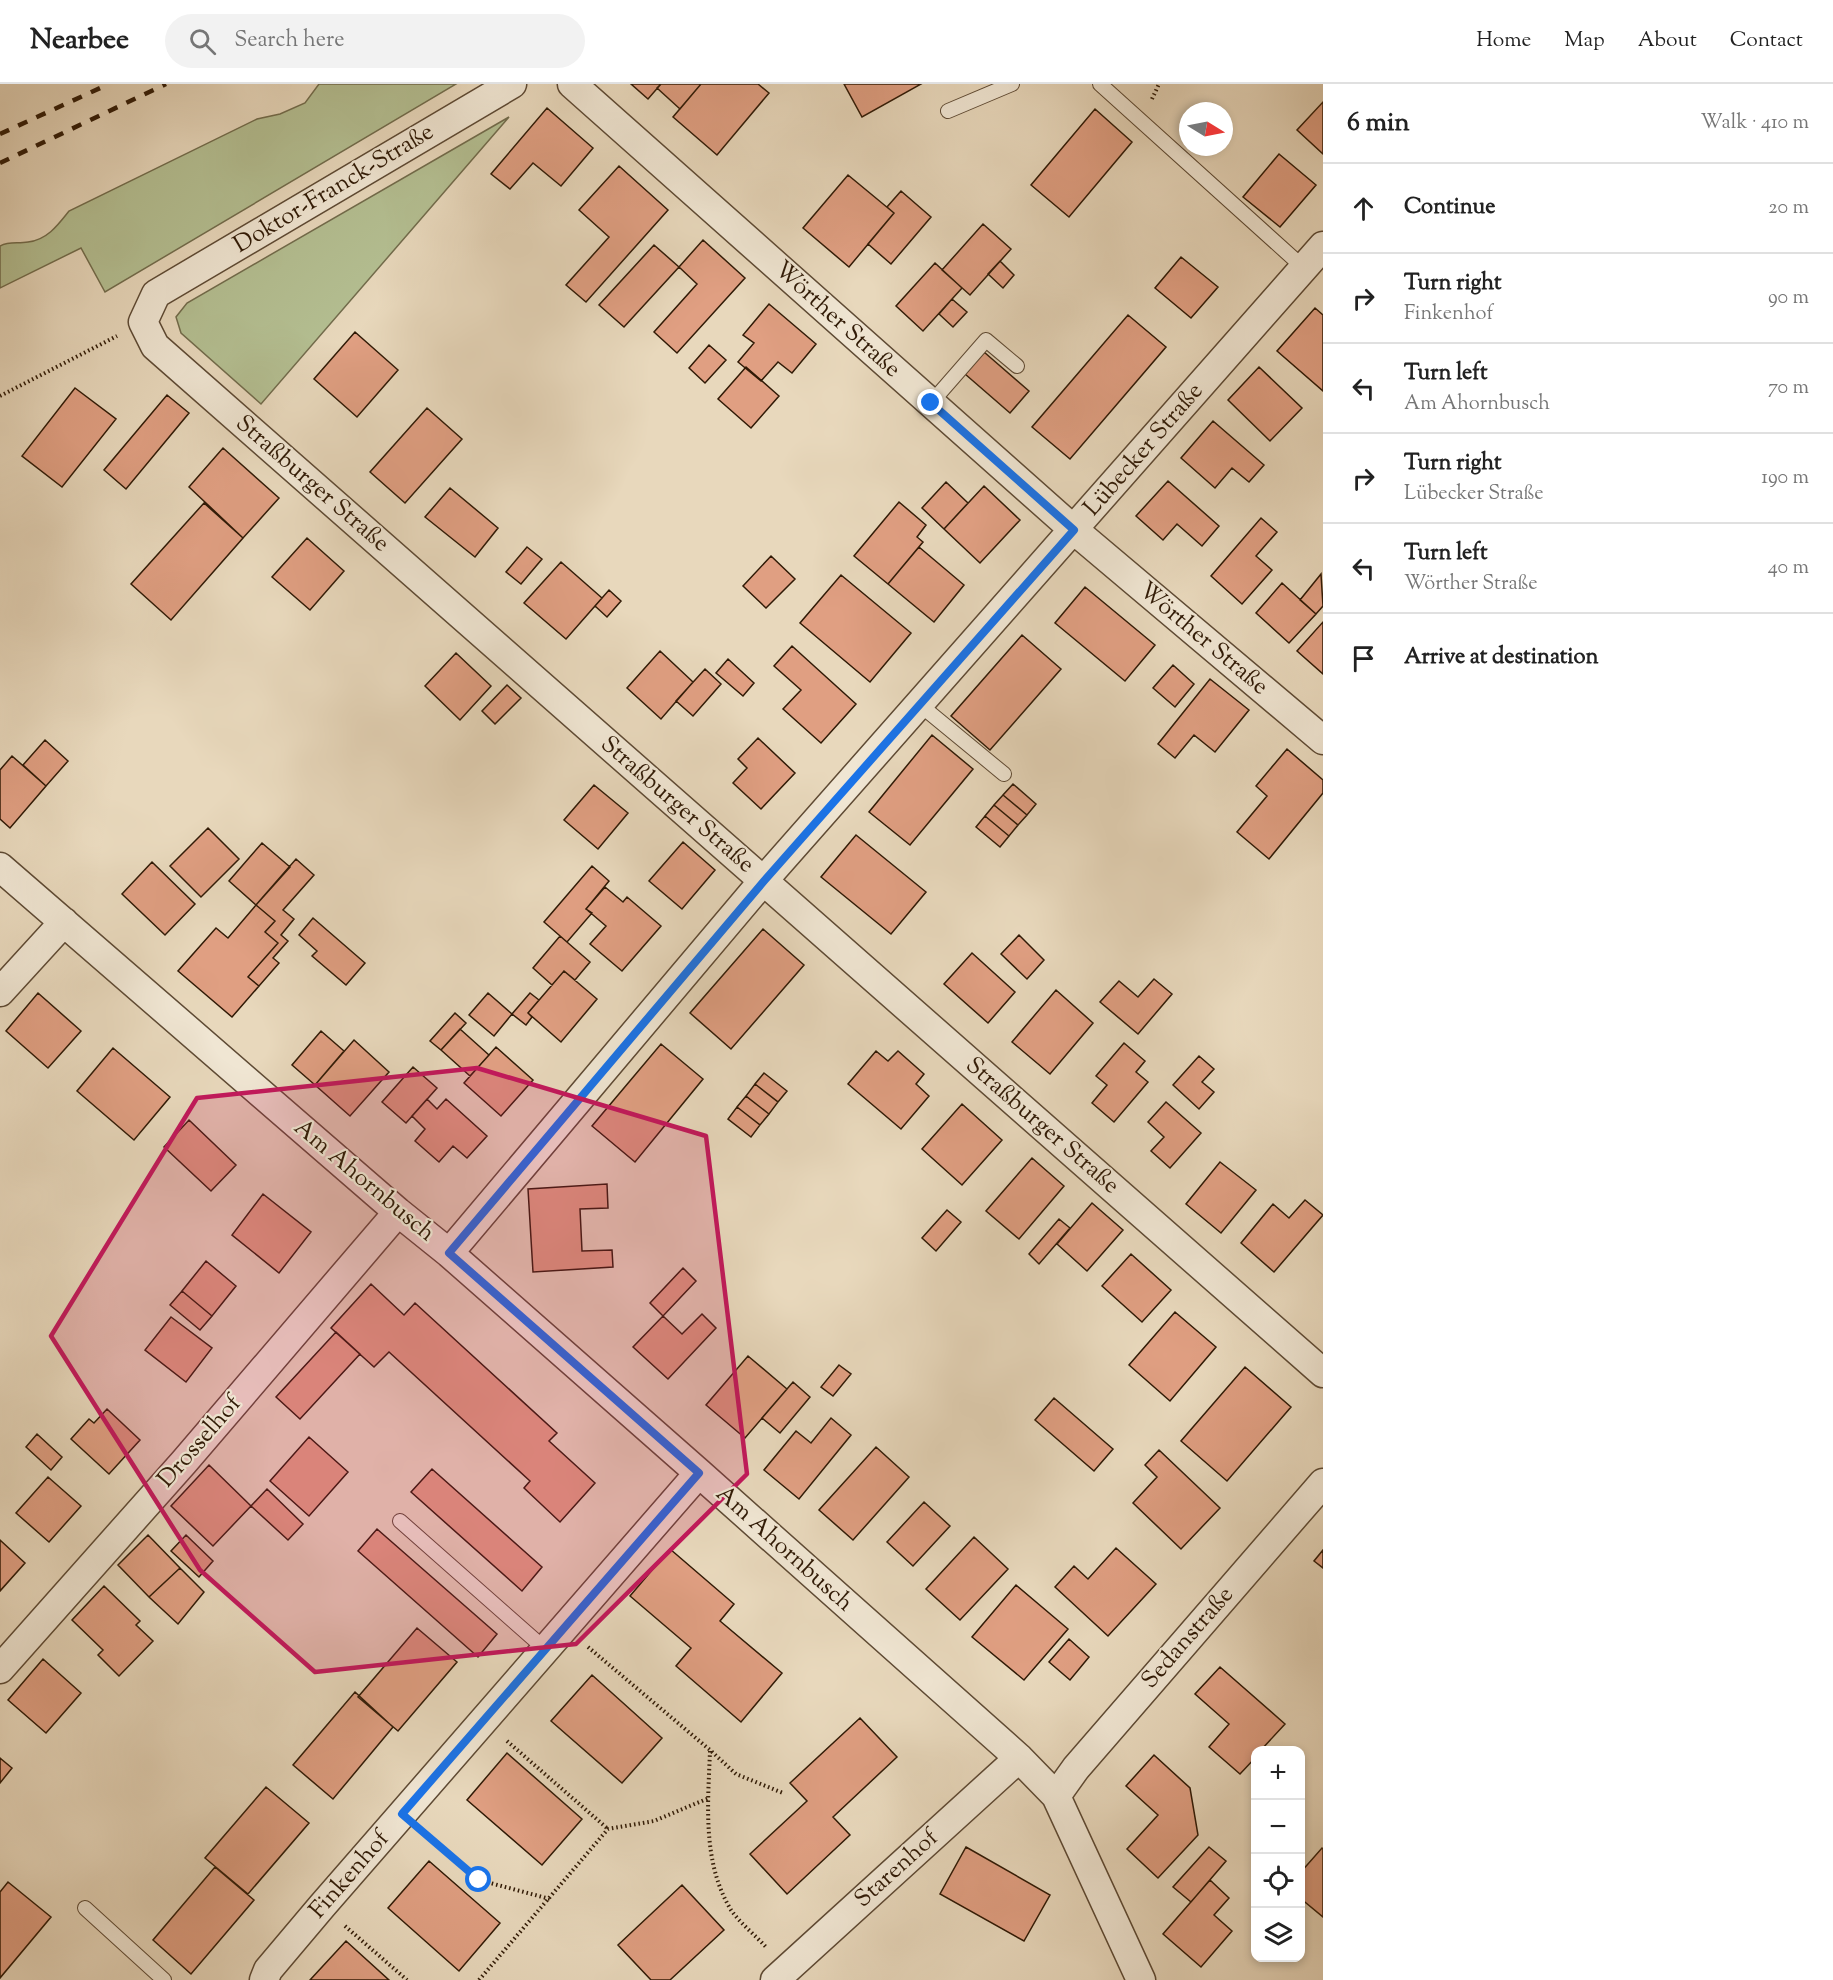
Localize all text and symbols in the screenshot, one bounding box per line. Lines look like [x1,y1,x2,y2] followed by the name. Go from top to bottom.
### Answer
[165,14,585,68] search box
[30,21,129,61] text: Nearbee
[186,25,219,58] icon: search
[234,25,345,57] text: Search here
[1476,26,1531,56] text: Home
[1564,26,1605,56] text: Map
[1638,26,1697,56] text: About
[1730,26,1803,56] text: Contact
[1179,102,1233,156] north arrow
[1347,105,1410,142] text: 6 min
[1700,109,1809,138] text: Walk · 410 m
[227,116,441,262] street label: Doktor-Franck-Straße
[1347,192,1380,225] icon: ahead
[1404,192,1495,224] text: Continue
[1768,194,1809,223] text: 20 m
[766,254,908,386] street label: Wörther Straße
[1404,268,1501,300] text: Turn right
[1347,282,1380,315] icon: right
[1768,284,1809,313] text: 90 m
[1404,300,1493,329] text: Finkenhof
[1404,358,1487,390] text: Turn left
[1347,372,1380,405] icon: left
[1768,374,1809,403] text: 70 m
[1076,376,1212,524] street label: Lübecker Straße
[917,389,943,415] route end
[1404,390,1550,419] text: Am Ahornbusch
[228,407,396,561] street label: Straßburger Straße
[1404,448,1501,480] text: Turn right
[1347,462,1380,495] icon: right
[1761,464,1809,493] text: 190 m
[1404,480,1544,509] text: Lübecker Straße
[1404,538,1487,570] text: Turn left
[1347,552,1380,585] icon: left
[1768,554,1809,583] text: 40 m
[1404,570,1538,599] text: Wörther Straße
[1131,574,1275,704] street label: Wörther Straße
[1347,642,1380,675] icon: arrive
[1404,642,1599,674] text: Arrive at destination
[593,728,761,882] street label: Straßburger Straße
[958,1049,1126,1203] street label: Straßburger Straße
[286,1112,442,1250] street label: Am Ahornbusch
[150,1387,251,1496] street label: Drosselhof
[708,1478,860,1620] street label: Am Ahornbusch
[1134,1579,1242,1697] street label: Sedanstraße
[1251,1746,1305,1962] map controls
[1251,1746,1305,1800] button: +
[1251,1800,1305,1854] button: −
[847,1821,948,1916] street label: Starenhof
[302,1822,399,1927] street label: Finkenhof
[1251,1854,1305,1908] button: locate
[465,1866,491,1892] route start
[1251,1908,1305,1962] button: layers

